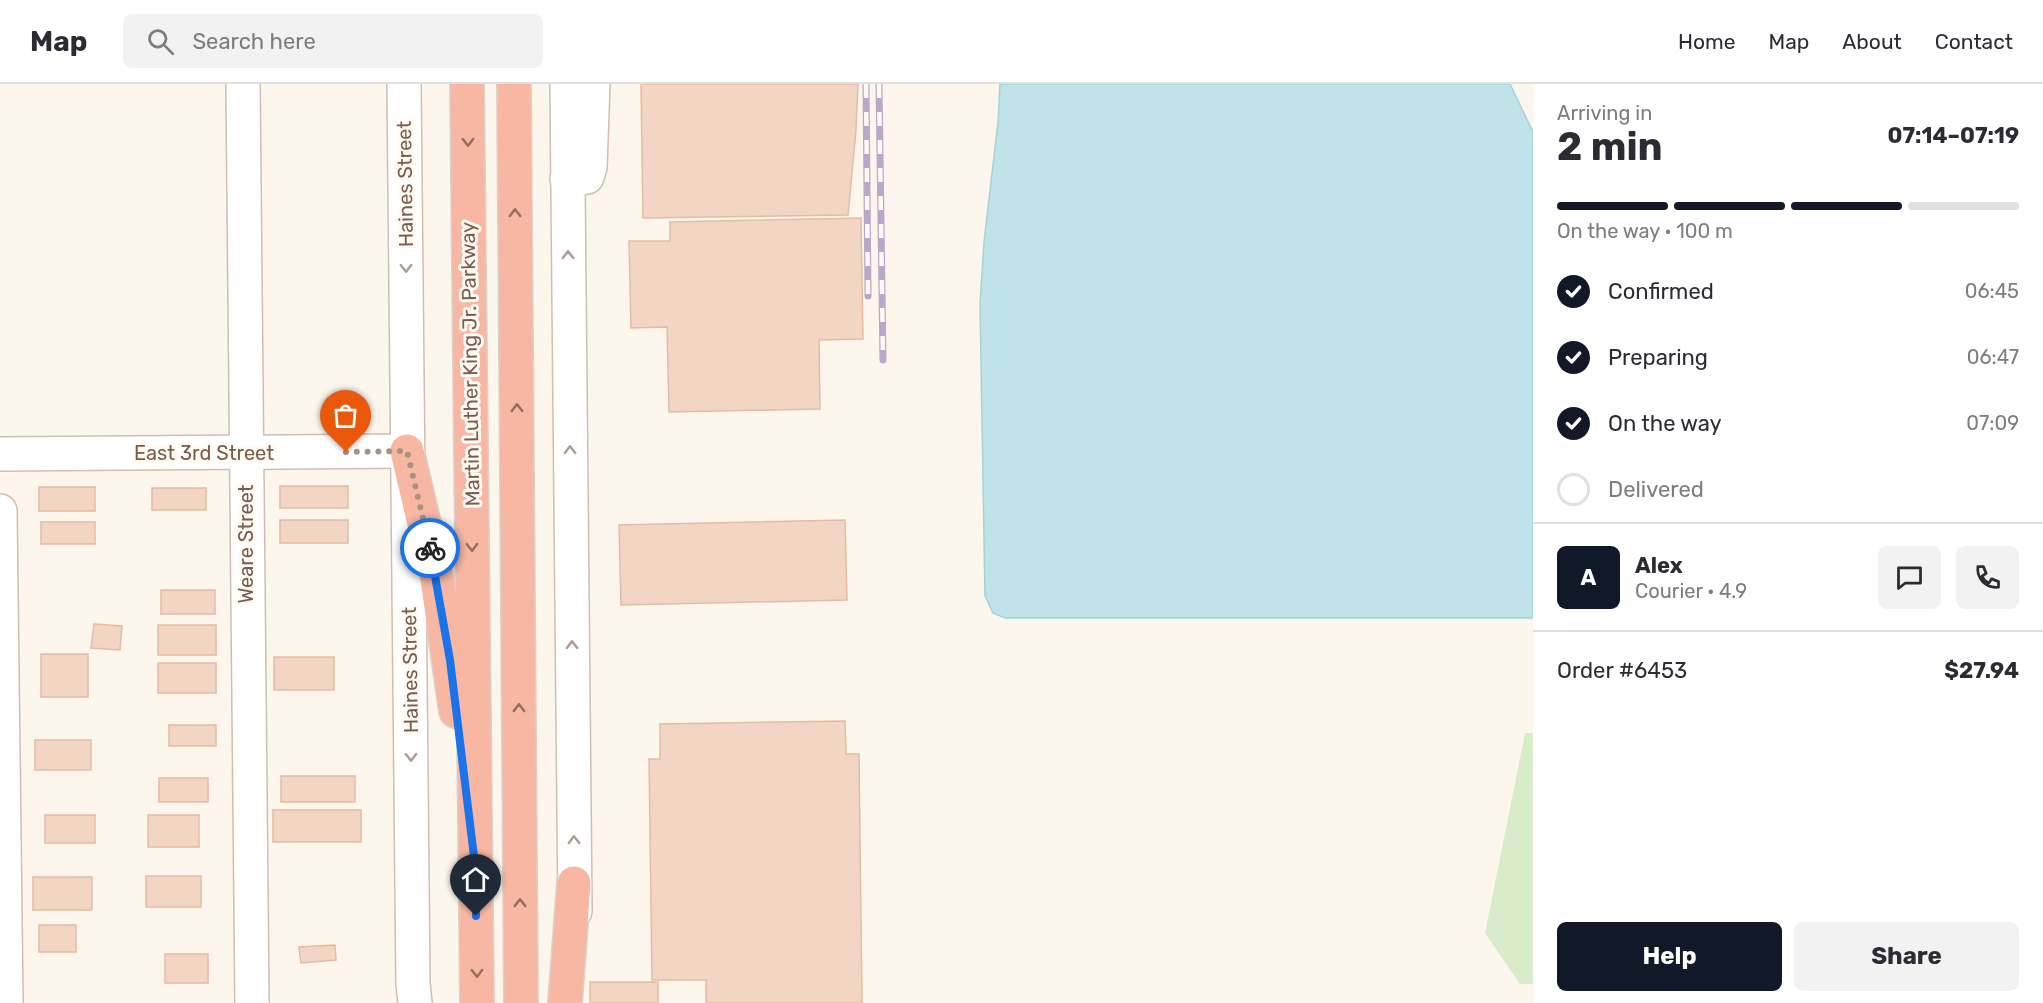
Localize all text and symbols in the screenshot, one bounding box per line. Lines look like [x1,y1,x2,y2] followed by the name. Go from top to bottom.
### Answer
[123,14,543,68] search box
[30,25,87,58] text: Map
[144,25,177,58] icon: search
[192,28,316,55] text: Search here
[1678,29,1735,54] text: Home
[1768,29,1809,54] text: Map
[1842,29,1902,54] text: About
[1935,29,2013,54] text: Contact
[1557,101,1652,125] text: Arriving in
[392,120,418,247] street label: Haines Street
[1888,122,2019,149] text: 07:14–07:19
[1557,124,1663,170] text: 2 min
[462,138,474,147] one-way arrow
[509,208,521,217] one-way arrow
[1557,219,1733,243] text: On the way · 100 m
[456,222,484,506] street label: Martin Luther King Jr. Parkway
[562,250,574,259] one-way arrow
[399,264,412,273] one-way arrow
[1557,275,1590,308] icon: check
[1608,278,1714,305] text: Confirmed
[1965,279,2019,303] text: 06:45
[1557,341,1590,374] icon: check
[1608,344,1708,371] text: Preparing
[1967,345,2019,369] text: 06:47
[320,390,371,452] pin
[329,399,362,432] icon: bag
[511,403,523,412] one-way arrow
[1557,407,1590,440] icon: check
[1608,410,1722,437] text: On the way
[1966,411,2019,435] text: 07:09
[134,441,274,465] street label: East 3rd Street
[564,445,576,454] one-way arrow
[1608,476,1704,503] text: Delivered
[234,484,258,604] street label: Weare Street
[400,518,460,578] courier
[414,532,447,565] icon: bike
[466,543,479,552] one-way arrow
[1878,546,1941,609] button: chat
[1956,546,2019,609] button: phone
[1635,552,1683,579] text: Alex
[1581,564,1596,591] text: A
[1635,579,1747,603] text: Courier · 4.9
[397,606,423,733] street label: Haines Street
[566,640,578,649] one-way arrow
[1557,657,1687,684] text: Order #6453
[1944,657,2019,684] text: $27.94
[513,703,525,712] one-way arrow
[405,753,417,762] one-way arrow
[568,835,580,844] one-way arrow
[450,854,501,916] pin
[459,863,492,896] icon: home
[514,898,527,907] one-way arrow
[1557,922,1782,991] button: Help
[1794,922,2019,991] button: Share
[471,969,483,978] one-way arrow

